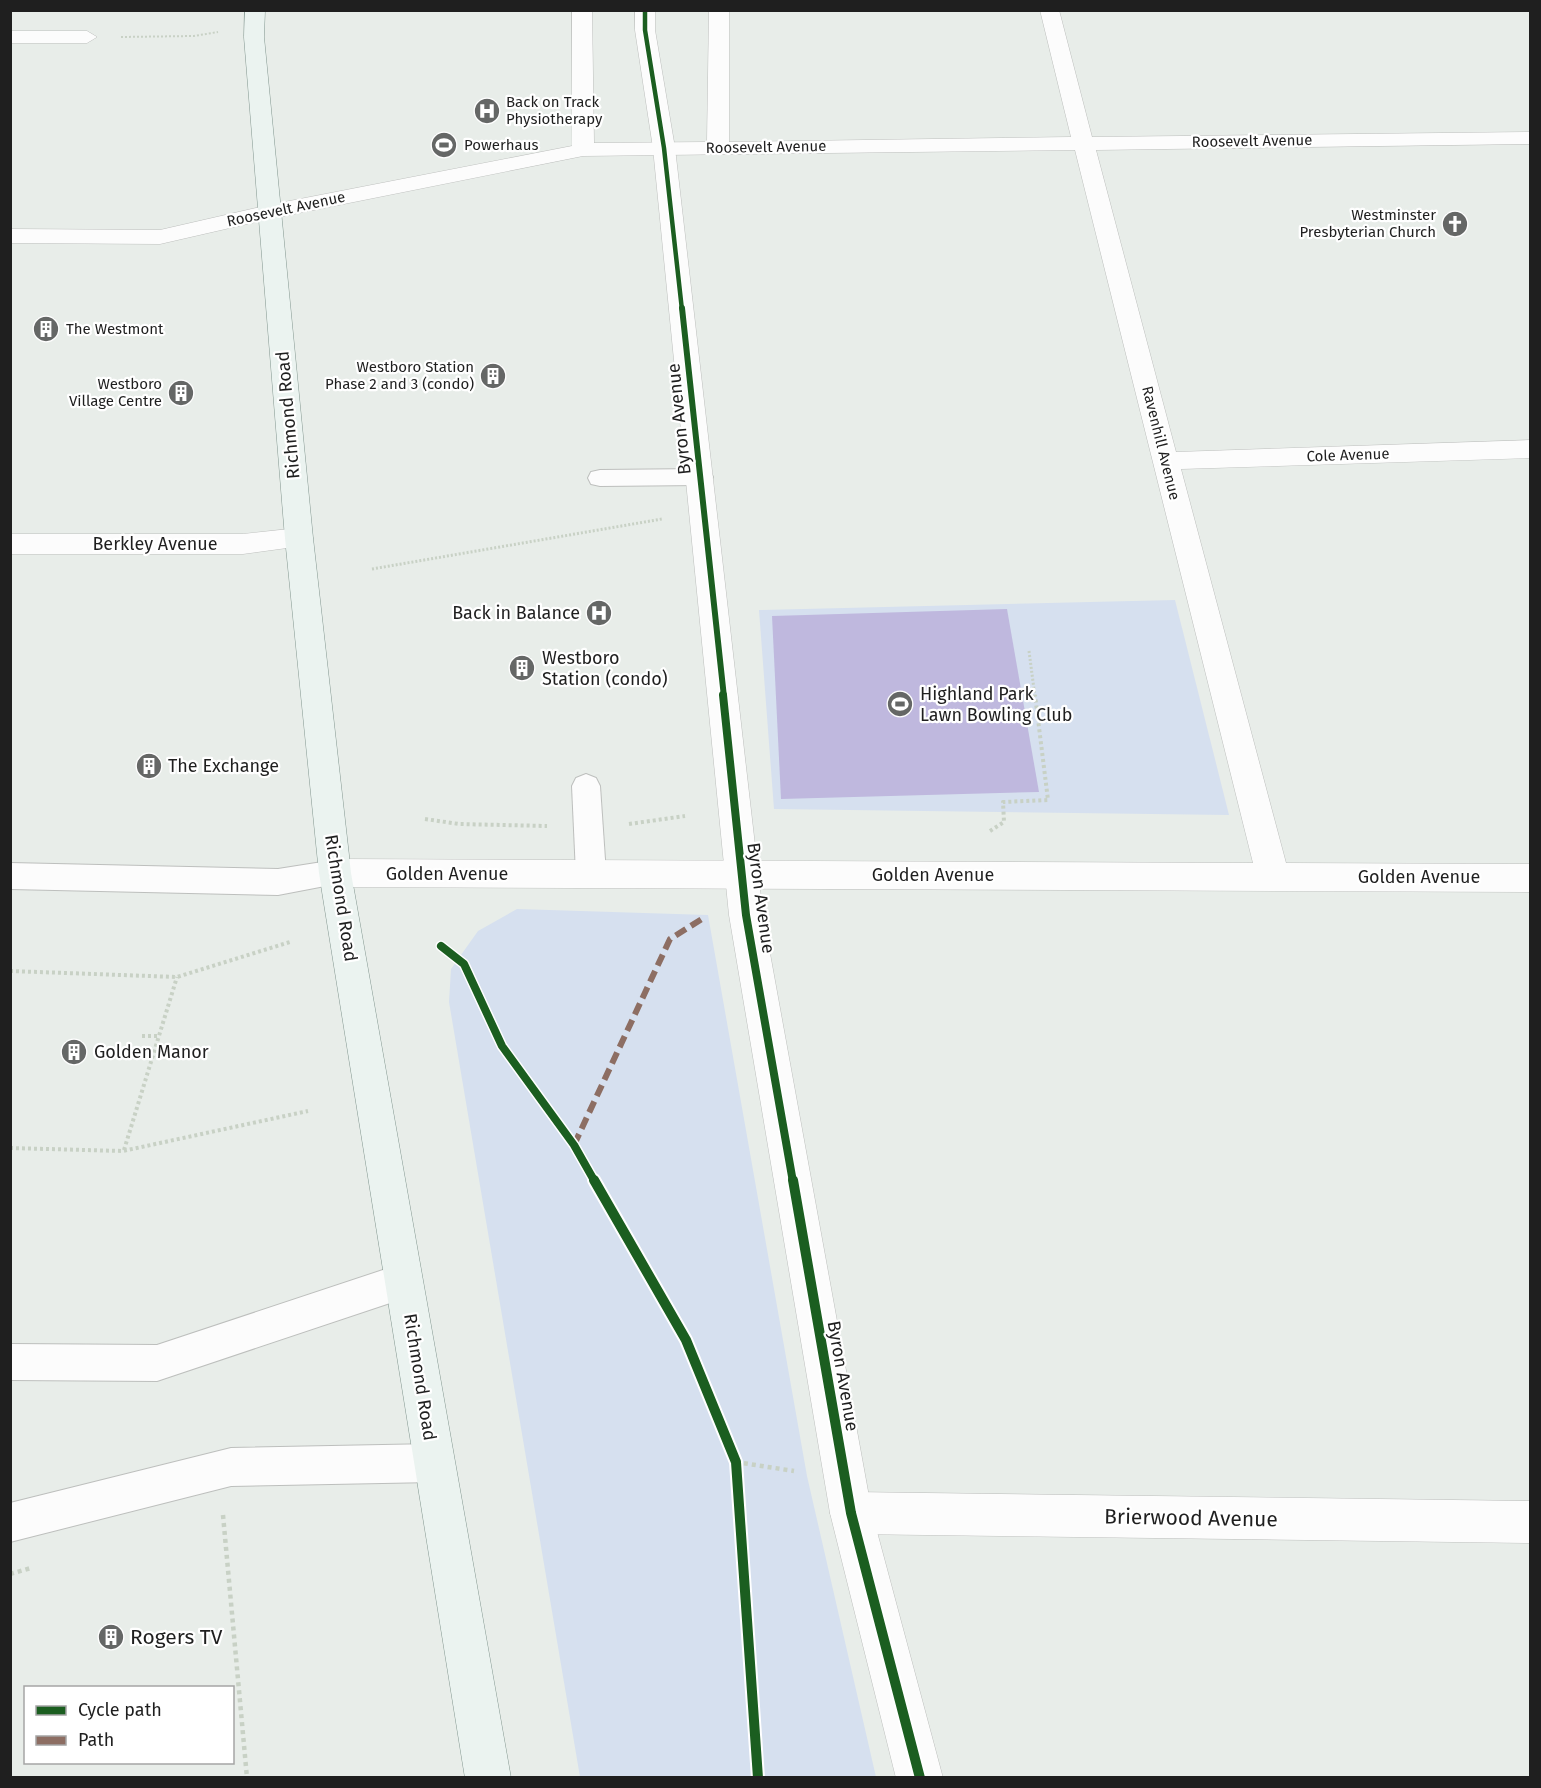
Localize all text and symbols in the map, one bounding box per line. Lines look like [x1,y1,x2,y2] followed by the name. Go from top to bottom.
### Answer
[506,93,603,128] place label: Back on Track Physiotherapy
[472,96,502,126] hospital icon: Back on Track Physiotherapy
[429,130,459,160] sports icon: Powerhaus
[1192,131,1312,151] street label: Roosevelt Avenue
[464,136,538,154] place label: Powerhaus
[706,137,826,157] street label: Roosevelt Avenue
[225,188,347,230] street label: Roosevelt Avenue
[1299,206,1436,241] place label: Westminster Presbyterian Church
[1440,209,1470,239] church icon: Westminster Presbyterian Church
[31,314,61,344] building icon: The Westmont
[66,320,164,338] place label: The Westmont
[271,350,305,480] street label: Richmond Road
[325,358,474,393] place label: Westboro Station Phase 2 and 3 (condo)
[478,361,508,391] building icon: Westboro Station Phase 2 and 3 (condo)
[662,362,696,476] street label: Byron Avenue
[69,375,162,410] place label: Westboro Village Centre
[166,378,196,408] building icon: Westboro Village Centre
[1138,384,1184,502] street label: Ravenhill Avenue
[1306,445,1390,465] street label: Cole Avenue
[92,533,218,555] street label: Berkley Avenue
[584,598,614,628] hospital icon: Back in Balance
[452,602,580,624] place label: Back in Balance
[542,647,668,690] place label: Westboro Station (condo)
[507,653,537,683] building icon: Westboro Station (condo)
[920,683,1072,726] place label: Highland Park Lawn Bowling Club
[885,689,915,719] sports icon: Highland Park Lawn Bowling Club
[134,751,164,781] building icon: The Exchange
[168,755,279,777] place label: The Exchange
[320,833,362,963] street label: Richmond Road
[742,841,780,955] street label: Byron Avenue
[386,863,508,885] street label: Golden Avenue
[872,864,994,886] street label: Golden Avenue
[1358,866,1480,888] street label: Golden Avenue
[59,1037,89,1067] building icon: Golden Manor
[94,1041,209,1063] place label: Golden Manor
[399,1312,441,1442] street label: Richmond Road
[822,1319,864,1433] street label: Byron Avenue
[1104,1503,1278,1533] street label: Brierwood Avenue
[96,1622,126,1652] building icon: Rogers TV
[130,1624,223,1650] place label: Rogers TV
[24,1686,234,1764] legend
[78,1699,162,1721] text: Cycle path
[78,1729,114,1751] text: Path

